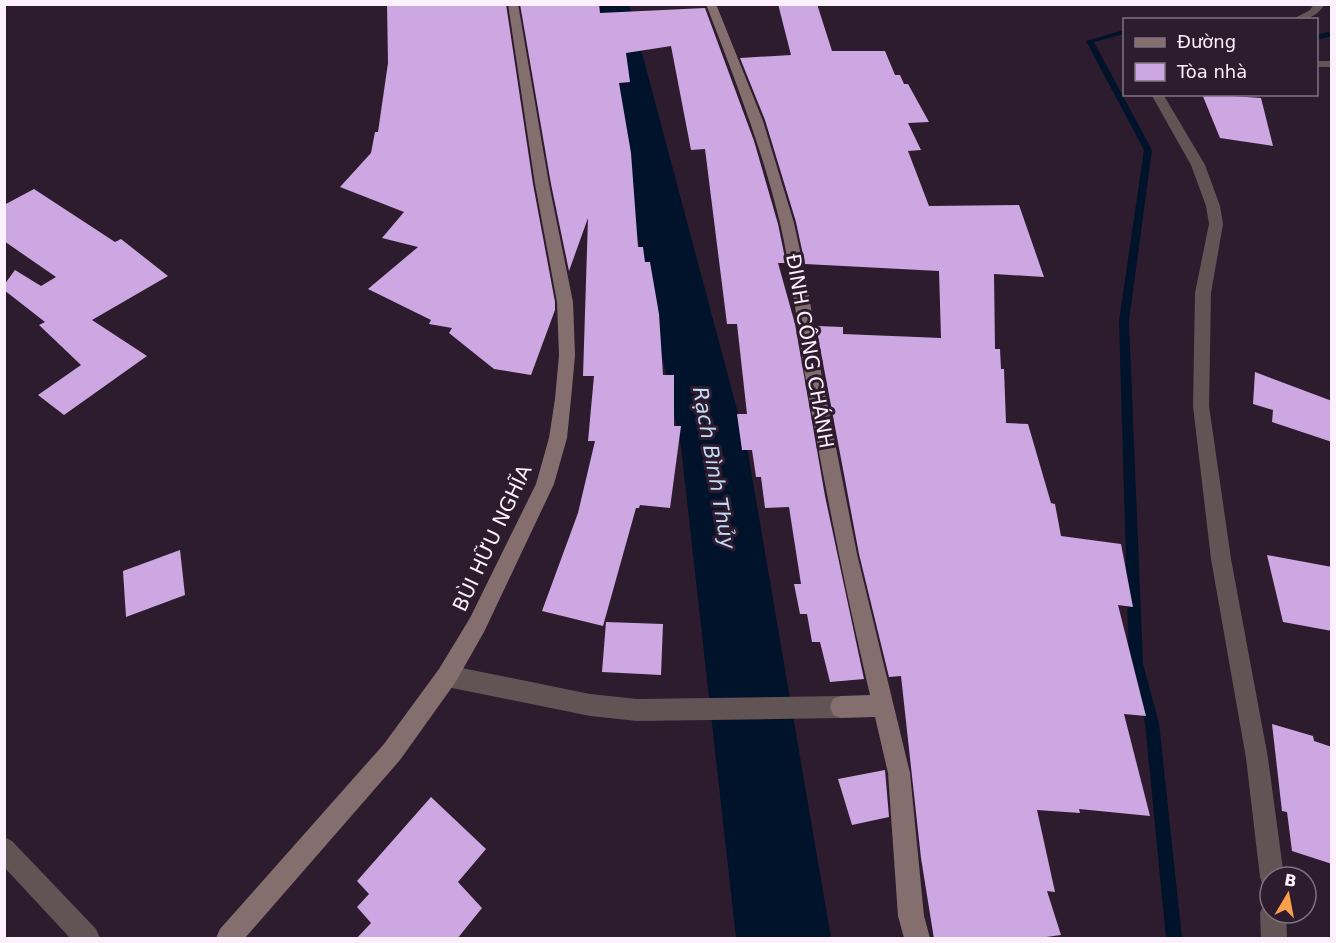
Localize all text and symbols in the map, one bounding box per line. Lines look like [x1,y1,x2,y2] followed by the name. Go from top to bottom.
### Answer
[1123,18,1318,96] legend
[1177,31,1236,52] text: Đường
[1176,61,1247,82] text: Tòa nhà
[781,252,839,450] street label: ĐINH CÔNG CHÁNH
[688,385,740,552] water label: Rạch Bình Thủy
[448,461,537,615] street label: BÙI HỮU NGHĨA
[1258,865,1318,925] north arrow
[1283,870,1298,891] text: B

